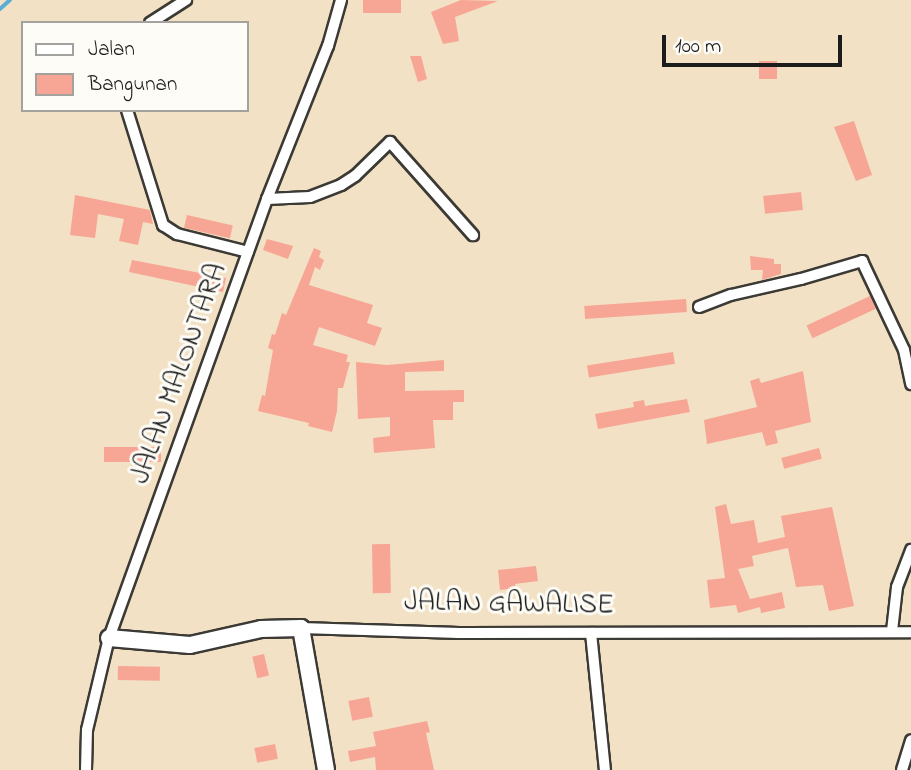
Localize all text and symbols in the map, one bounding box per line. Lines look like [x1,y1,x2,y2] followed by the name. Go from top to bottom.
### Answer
[21,21,248,112] legend
[666,21,846,65] scale bar
[675,32,721,62] text: 100 m
[88,35,135,65] text: Jalan
[88,70,177,100] text: Bangunan
[124,259,236,489] street label: JALAN MALONTARA
[404,586,614,624] street label: JALAN GAWALISE

